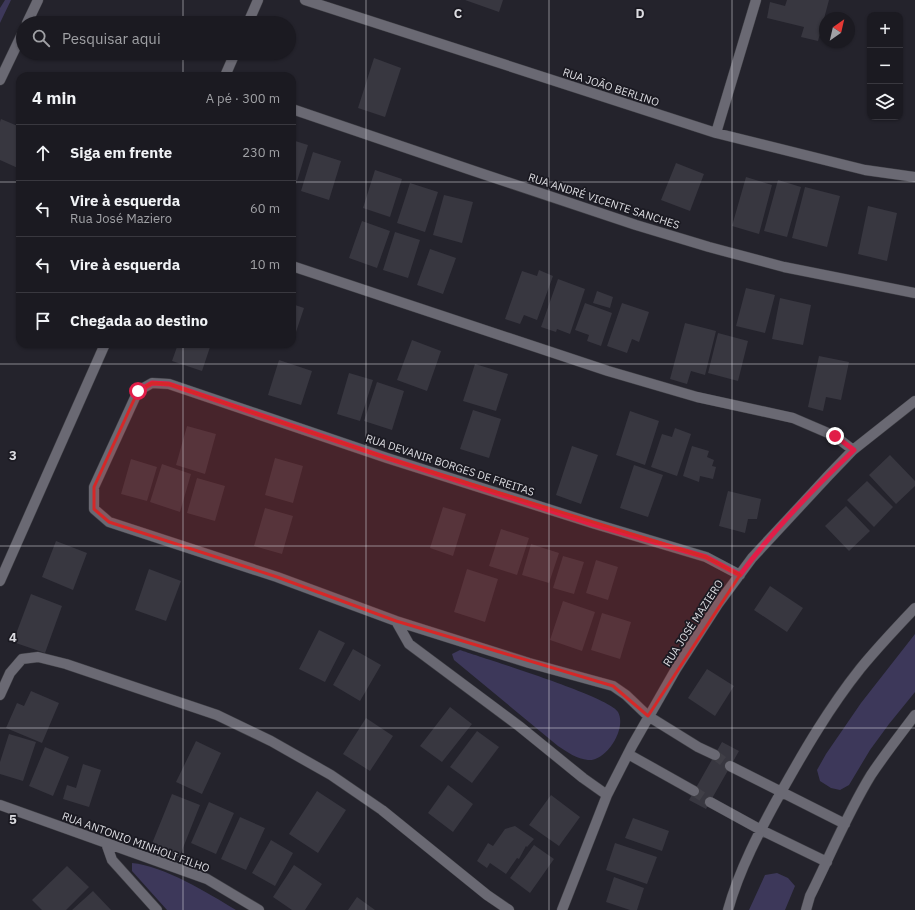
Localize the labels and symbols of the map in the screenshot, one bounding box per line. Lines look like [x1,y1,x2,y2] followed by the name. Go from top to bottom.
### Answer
[454,5,463,22] text: C
[635,5,645,22] text: D
[819,12,855,48] north arrow
[561,65,661,109] street label: RUA JOÃO BERLINO
[527,170,681,232] street label: RUA ANDRÉ VICENTE SANCHES
[129,382,147,400] route start
[826,427,844,445] route end
[364,431,536,499] street label: RUA DEVANIR BORGES DE FREITAS
[9,447,17,464] text: 3
[660,577,726,669] street label: RUA JOSÉ MAZIERO
[9,629,17,646] text: 4
[60,809,212,875] street label: RUA ANTONIO MINHOLI FILHO
[9,811,17,828] text: 5

